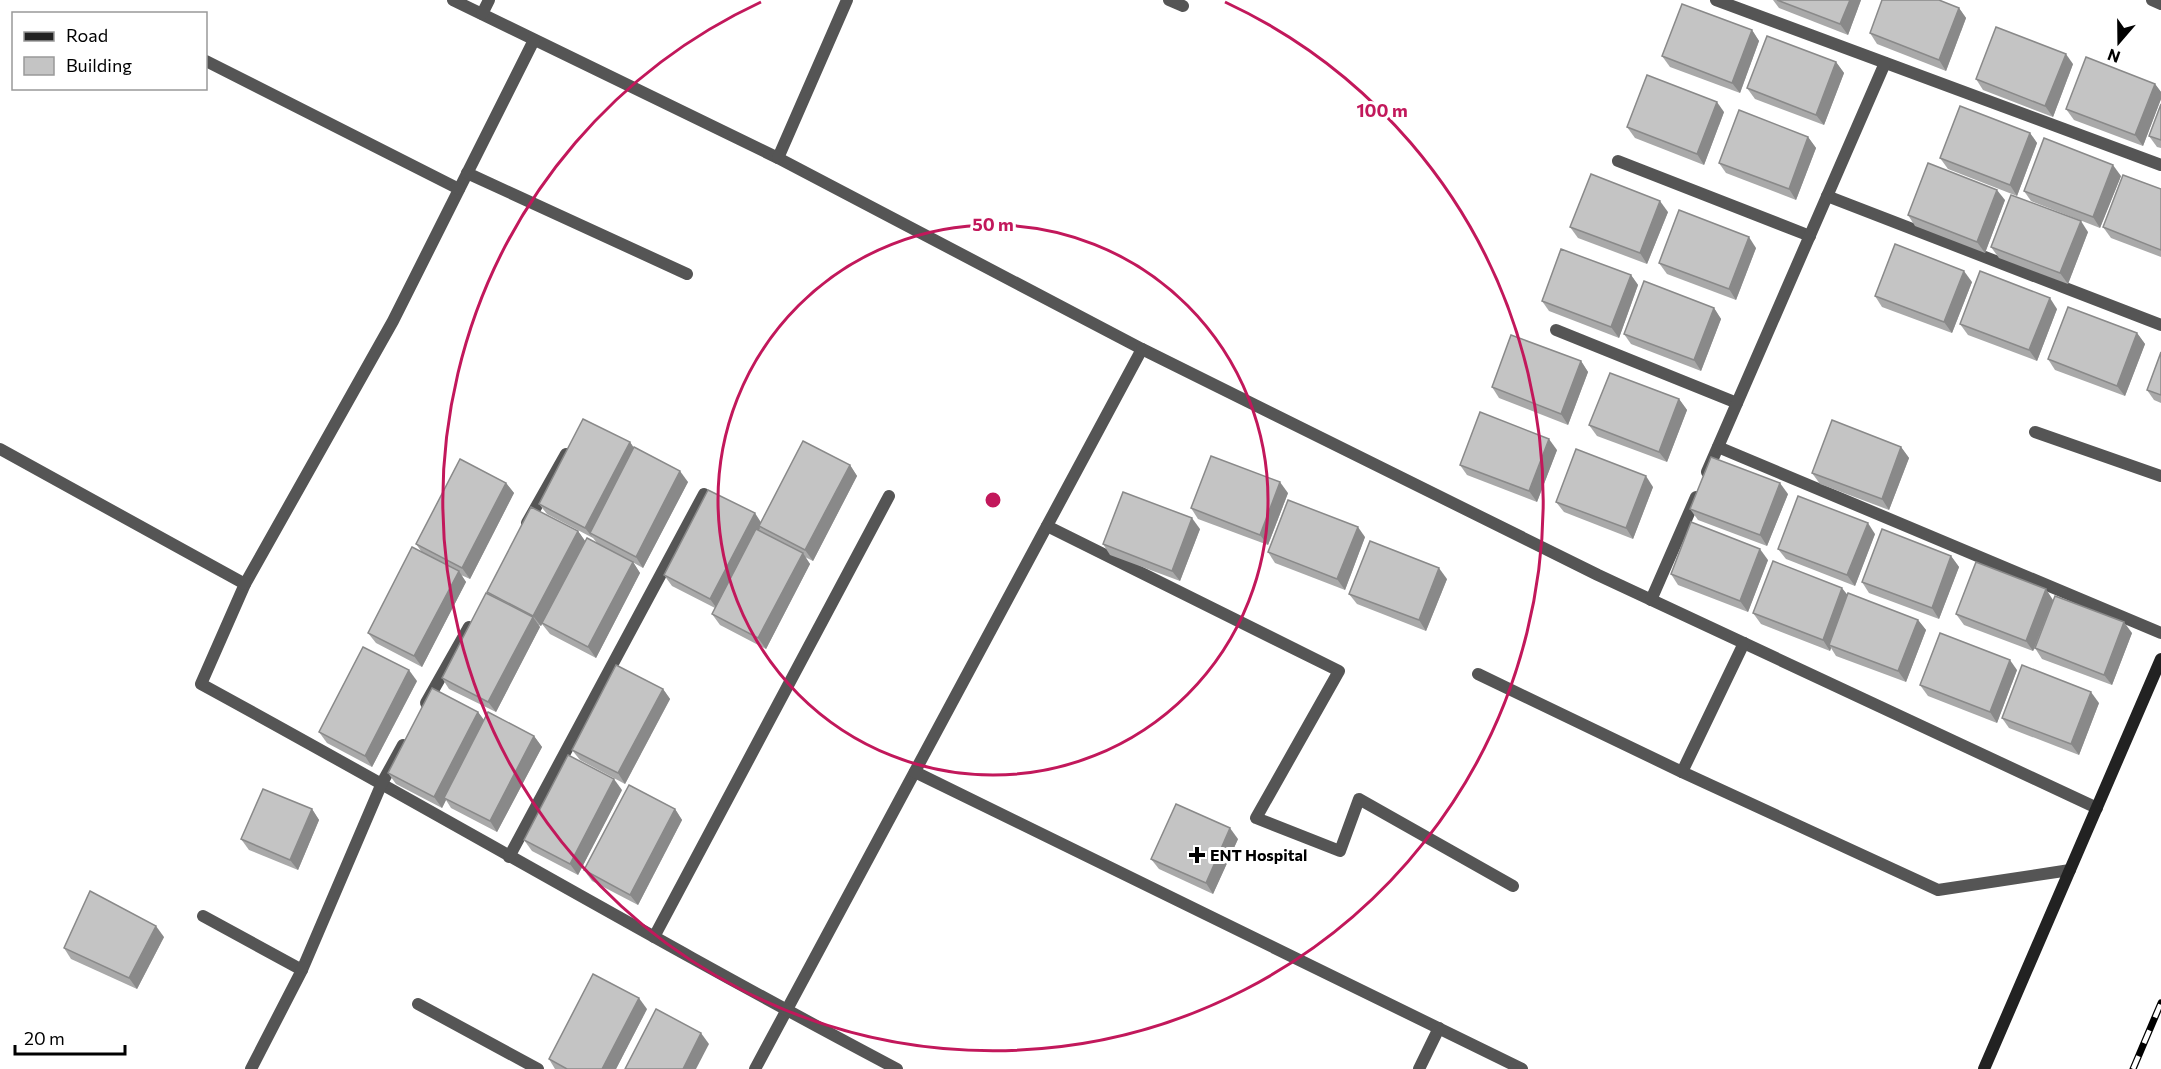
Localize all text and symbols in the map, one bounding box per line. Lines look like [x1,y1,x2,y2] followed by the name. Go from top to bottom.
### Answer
[12,12,207,90] legend
[2089,12,2149,72] north arrow
[66,24,108,46] text: Road
[2105,46,2123,68] text: N
[66,54,132,76] text: Building
[1356,99,1408,121] text: 100 m
[972,213,1014,235] text: 50 m
[983,490,1003,510] centre of rings
[1210,845,1307,864] place label: ENT Hospital
[1188,846,1206,864] marker: ENT Hospital
[15,1018,124,1056] scale bar
[24,1027,65,1049] text: 20 m

